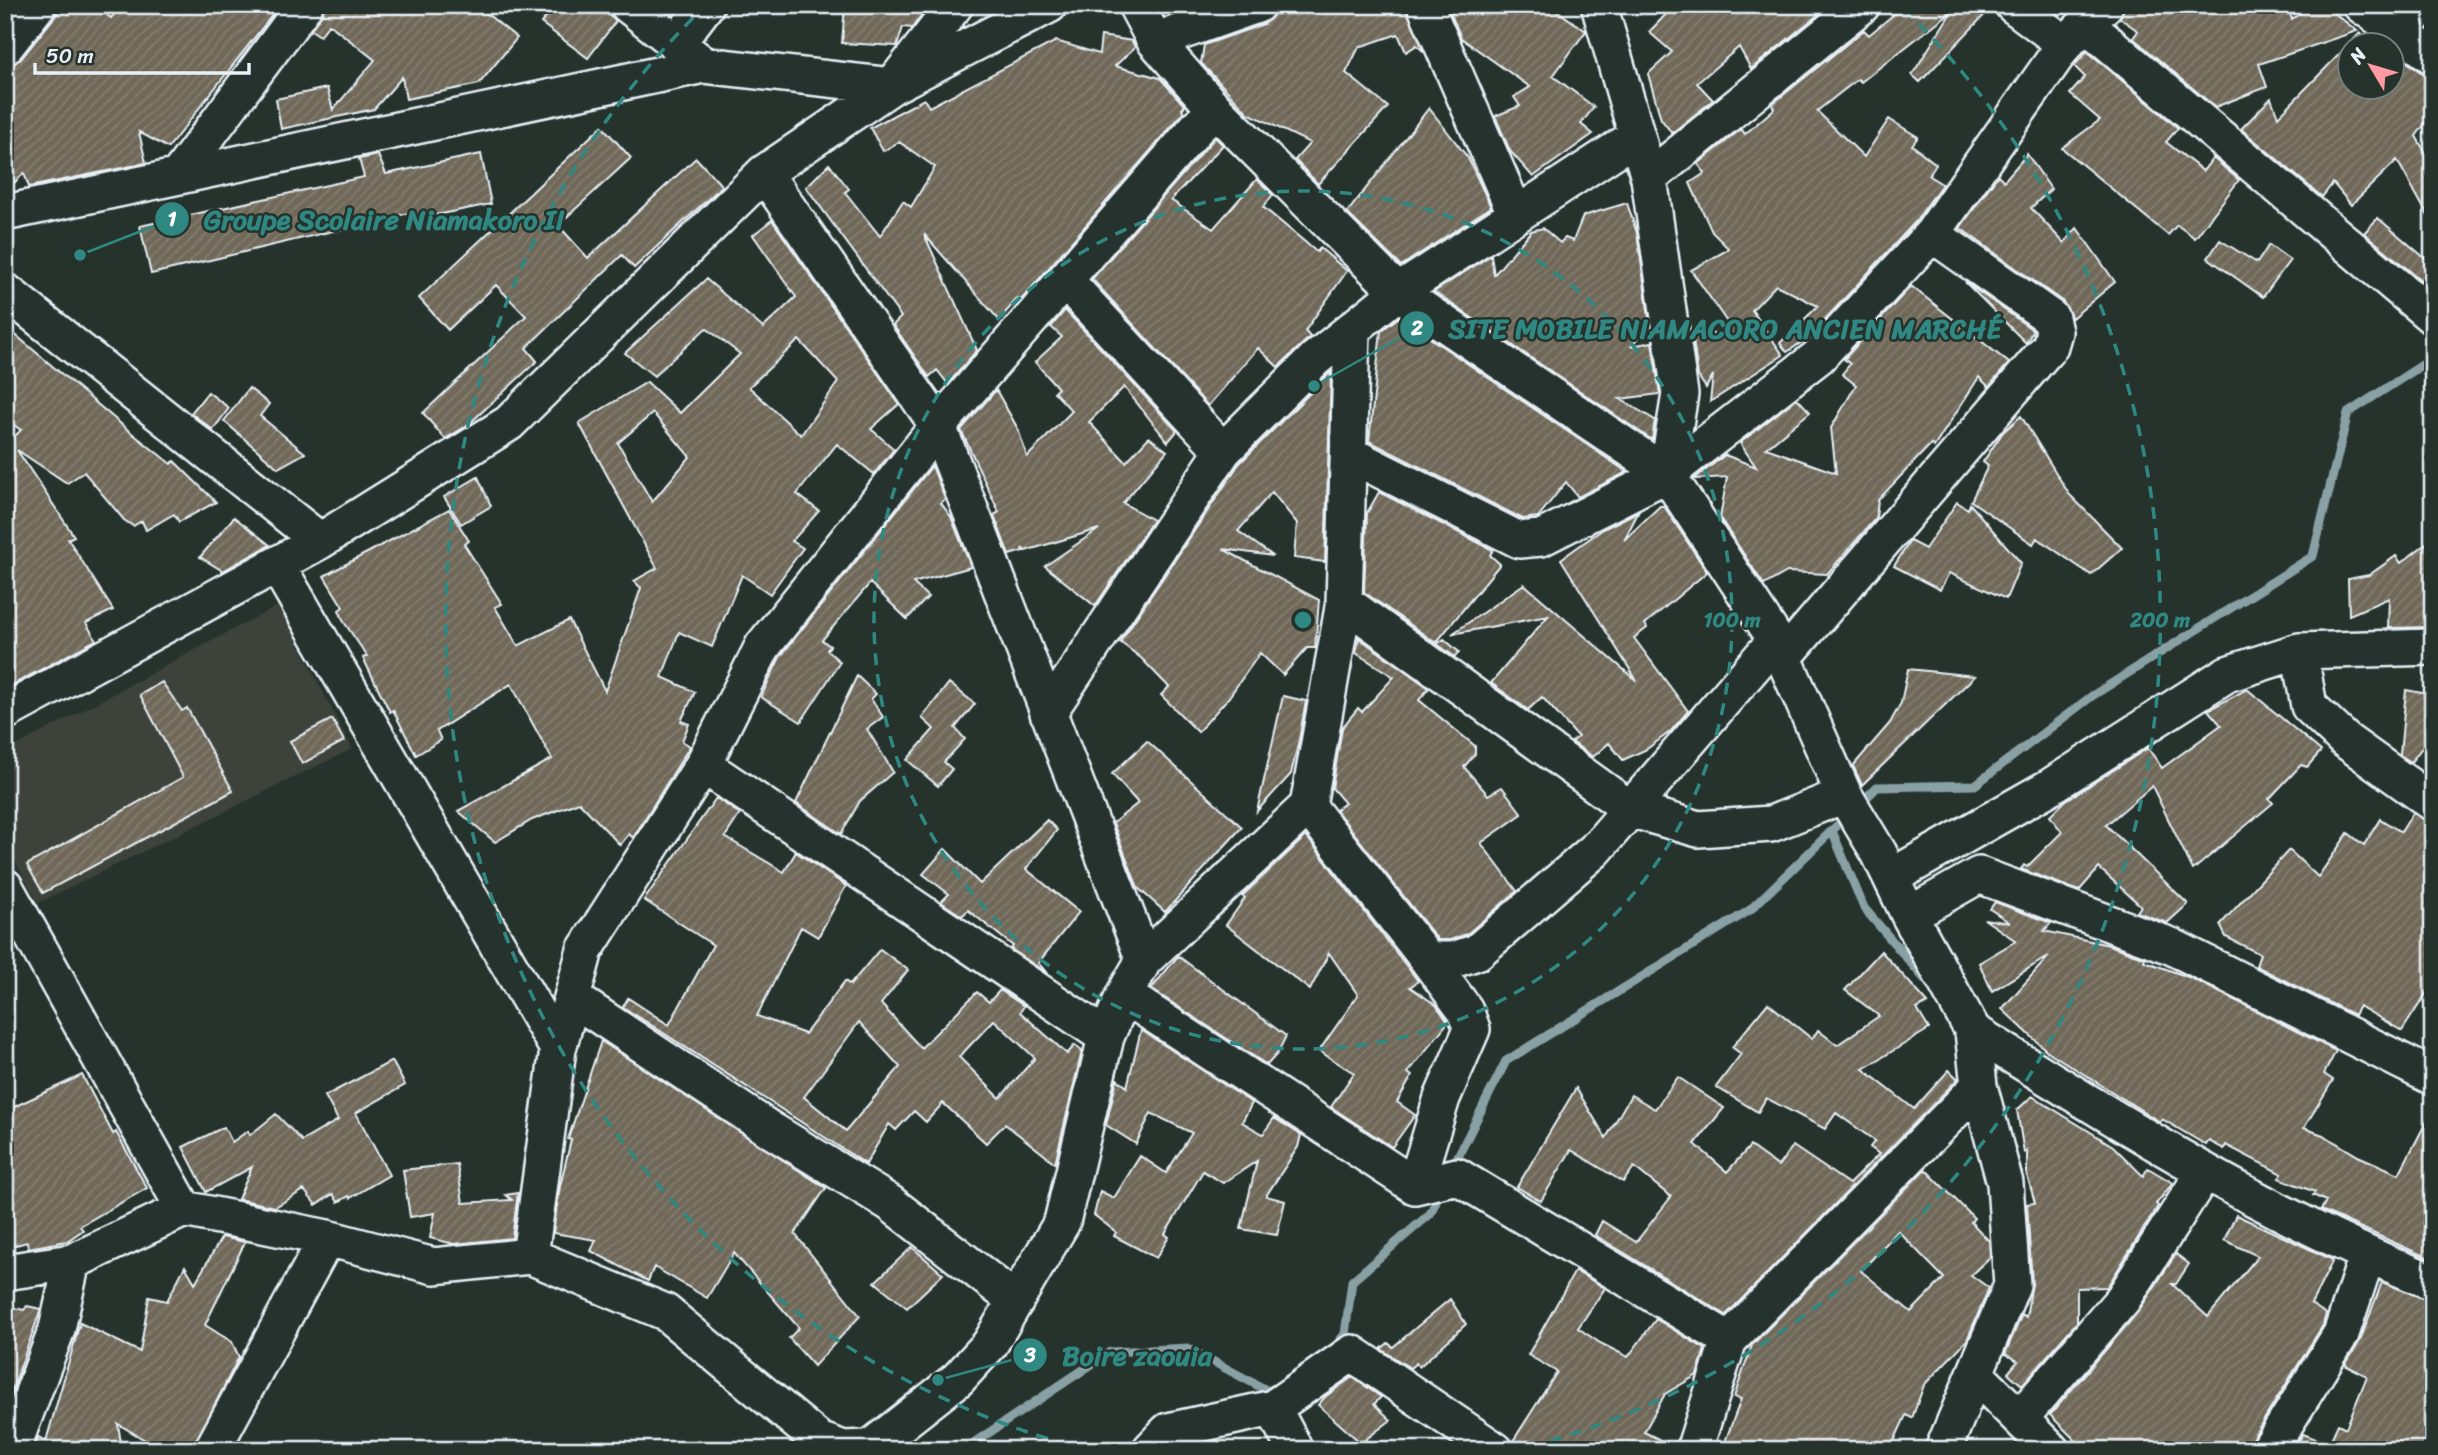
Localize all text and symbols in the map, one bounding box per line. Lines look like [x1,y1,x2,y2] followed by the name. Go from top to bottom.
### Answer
[35,32,248,76] scale bar
[2336,32,2406,102] north arrow
[46,37,94,75] text: 50 m
[2340,40,2376,72] text: N
[155,195,579,244] callout: Groupe Scolaire Niamakoro II
[204,195,565,244] text: Groupe Scolaire Niamakoro II
[167,200,177,238] text: 1
[1399,303,2017,352] callout: SITE MOBILE NIAMACORO ANCIEN MARCHÉ
[1447,304,2004,353] text: SITE MOBILE NIAMACORO ANCIEN MARCHÉ
[1410,309,1423,347] text: 2
[1703,601,1761,639] text: 100 m
[2129,601,2191,639] text: 200 m
[1291,608,1315,632] centre of rings
[1013,1330,1226,1379] callout: Boire zaouia
[1062,1331,1213,1380] text: Boire zaouia
[1023,1336,1036,1374] text: 3

